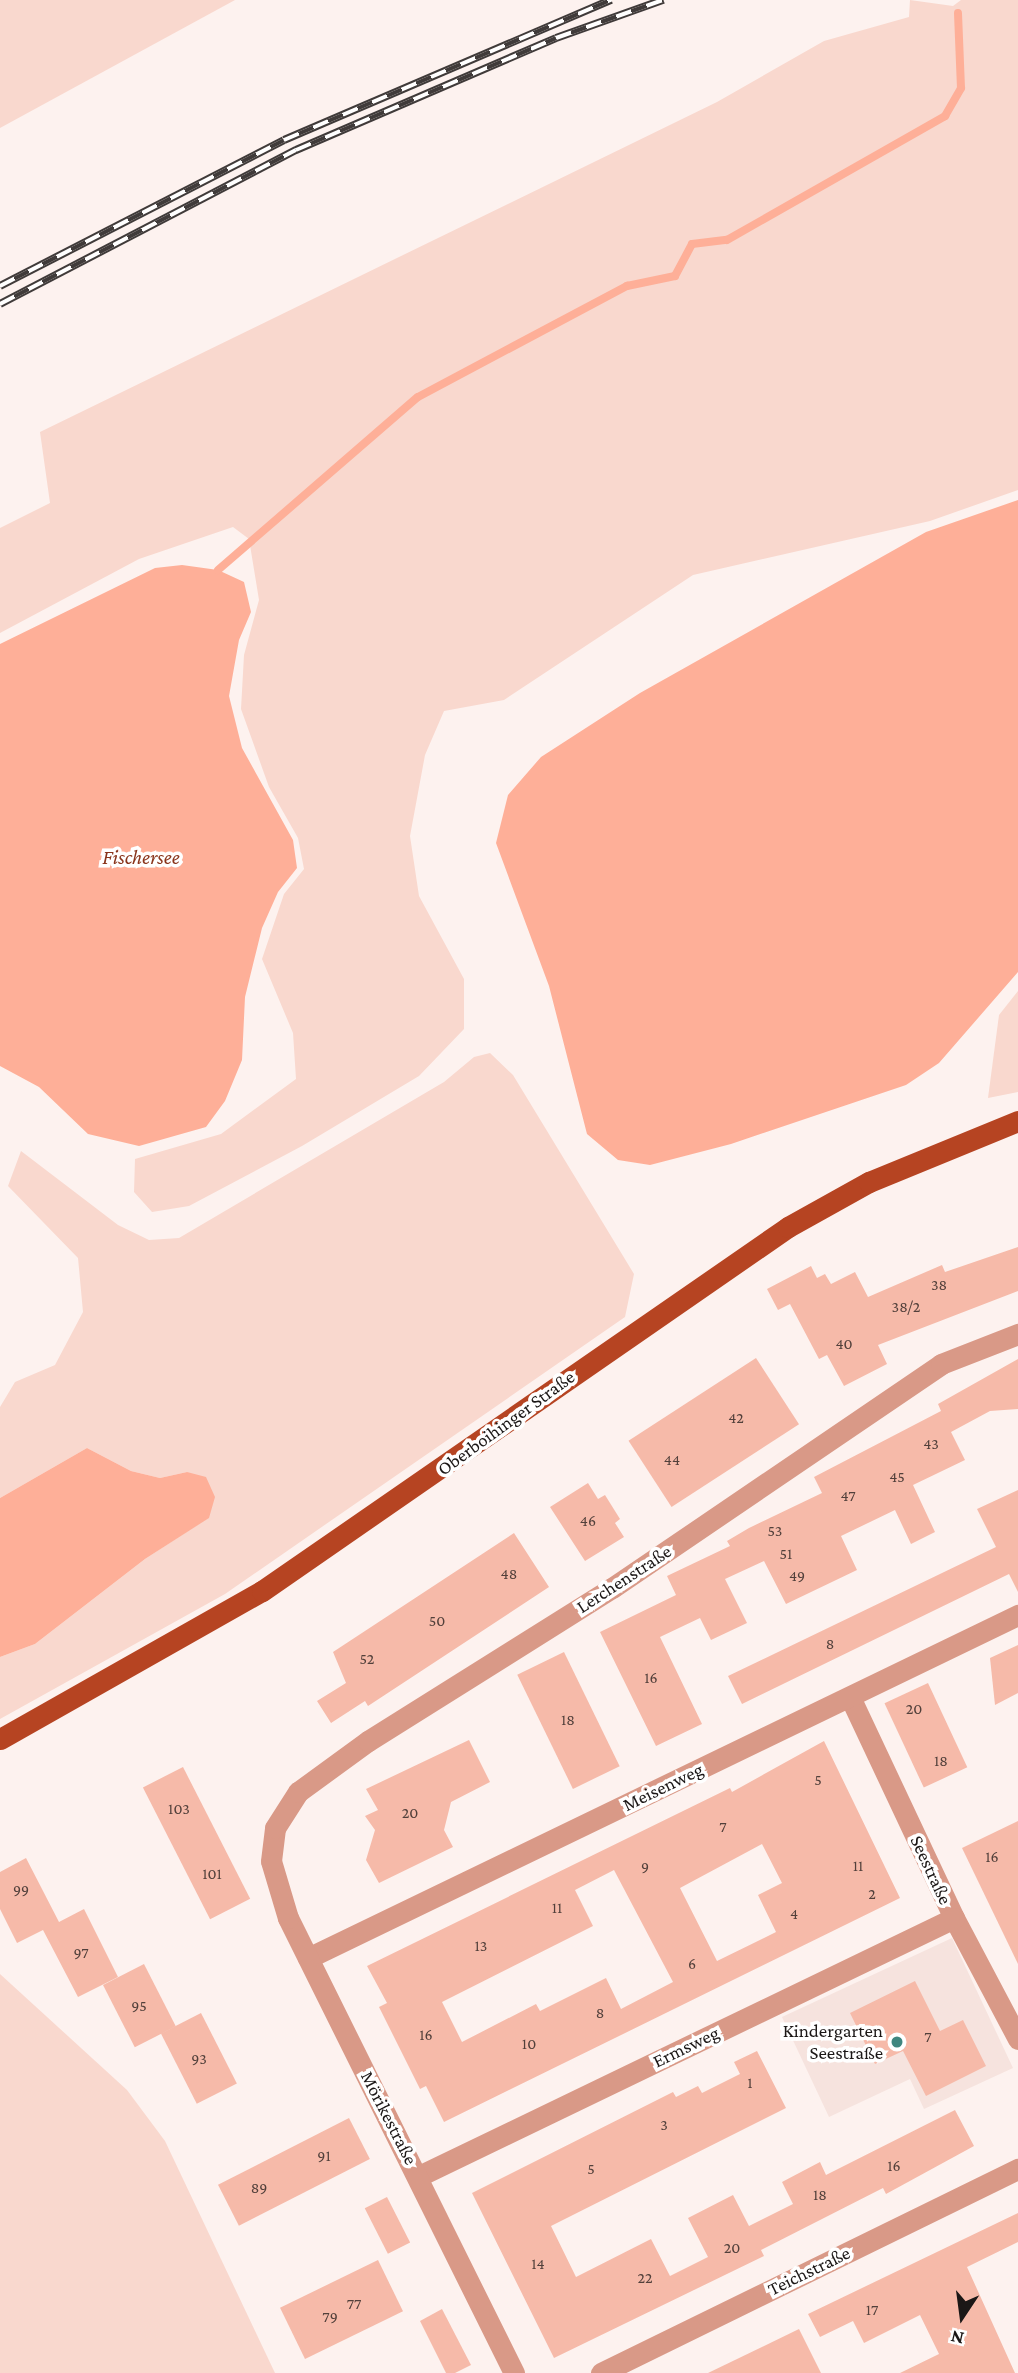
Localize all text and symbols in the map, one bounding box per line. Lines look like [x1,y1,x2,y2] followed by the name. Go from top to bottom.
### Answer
[102,844,180,870] water label: Fischersee
[931,1275,947,1295] house number: 38
[892,1297,920,1317] house number: 38/2
[835,1334,853,1354] house number: 40
[433,1366,579,1480] street label: Oberboihinger Straße
[728,1408,744,1428] house number: 42
[923,1434,939,1454] house number: 43
[664,1450,680,1470] house number: 44
[889,1467,905,1487] house number: 45
[840,1486,856,1506] house number: 47
[580,1511,596,1531] house number: 46
[768,1521,782,1541] house number: 53
[572,1540,676,1618] street label: Lerchenstraße
[780,1544,792,1564] house number: 51
[501,1564,517,1584] house number: 48
[789,1566,805,1586] house number: 49
[429,1611,445,1631] house number: 50
[826,1634,834,1654] house number: 8
[360,1649,374,1669] house number: 52
[644,1668,658,1688] house number: 16
[906,1699,922,1719] house number: 20
[561,1710,575,1730] house number: 18
[934,1751,948,1771] house number: 18
[619,1758,707,1816] street label: Meisenweg
[814,1770,822,1790] house number: 5
[168,1799,190,1819] house number: 103
[402,1803,418,1823] house number: 20
[719,1817,727,1837] house number: 7
[905,1832,957,1908] street label: Seestraße
[985,1847,999,1867] house number: 16
[853,1856,863,1876] house number: 11
[641,1857,649,1877] house number: 9
[202,1864,222,1884] house number: 101
[13,1880,29,1900] house number: 99
[868,1884,876,1904] house number: 2
[552,1898,562,1918] house number: 11
[790,1904,798,1924] house number: 4
[475,1936,487,1956] house number: 13
[73,1943,89,1963] house number: 97
[688,1954,696,1974] house number: 6
[131,1996,147,2016] house number: 95
[596,2003,604,2023] house number: 8
[783,2020,883,2064] place label: Kindergarten Seestraße
[649,2021,723,2073] street label: Ermsweg
[419,2025,433,2045] house number: 16
[924,2027,932,2047] house number: 7
[522,2034,536,2054] house number: 10
[889,2034,905,2050] marker: Kindergarten Seestraße
[191,2049,207,2069] house number: 93
[356,2067,422,2169] street label: Mörikestraße
[747,2073,753,2093] house number: 1
[660,2115,668,2135] house number: 3
[317,2146,331,2166] house number: 91
[887,2156,901,2176] house number: 16
[587,2159,595,2179] house number: 5
[251,2178,267,2198] house number: 89
[813,2185,827,2205] house number: 18
[724,2238,740,2258] house number: 20
[764,2241,854,2301] street label: Teichstraße
[531,2254,545,2274] house number: 14
[637,2268,653,2288] house number: 22
[927,2282,997,2352] north arrow
[347,2294,361,2314] house number: 77
[866,2300,878,2320] house number: 17
[322,2307,338,2327] house number: 79
[948,2326,966,2350] text: N

